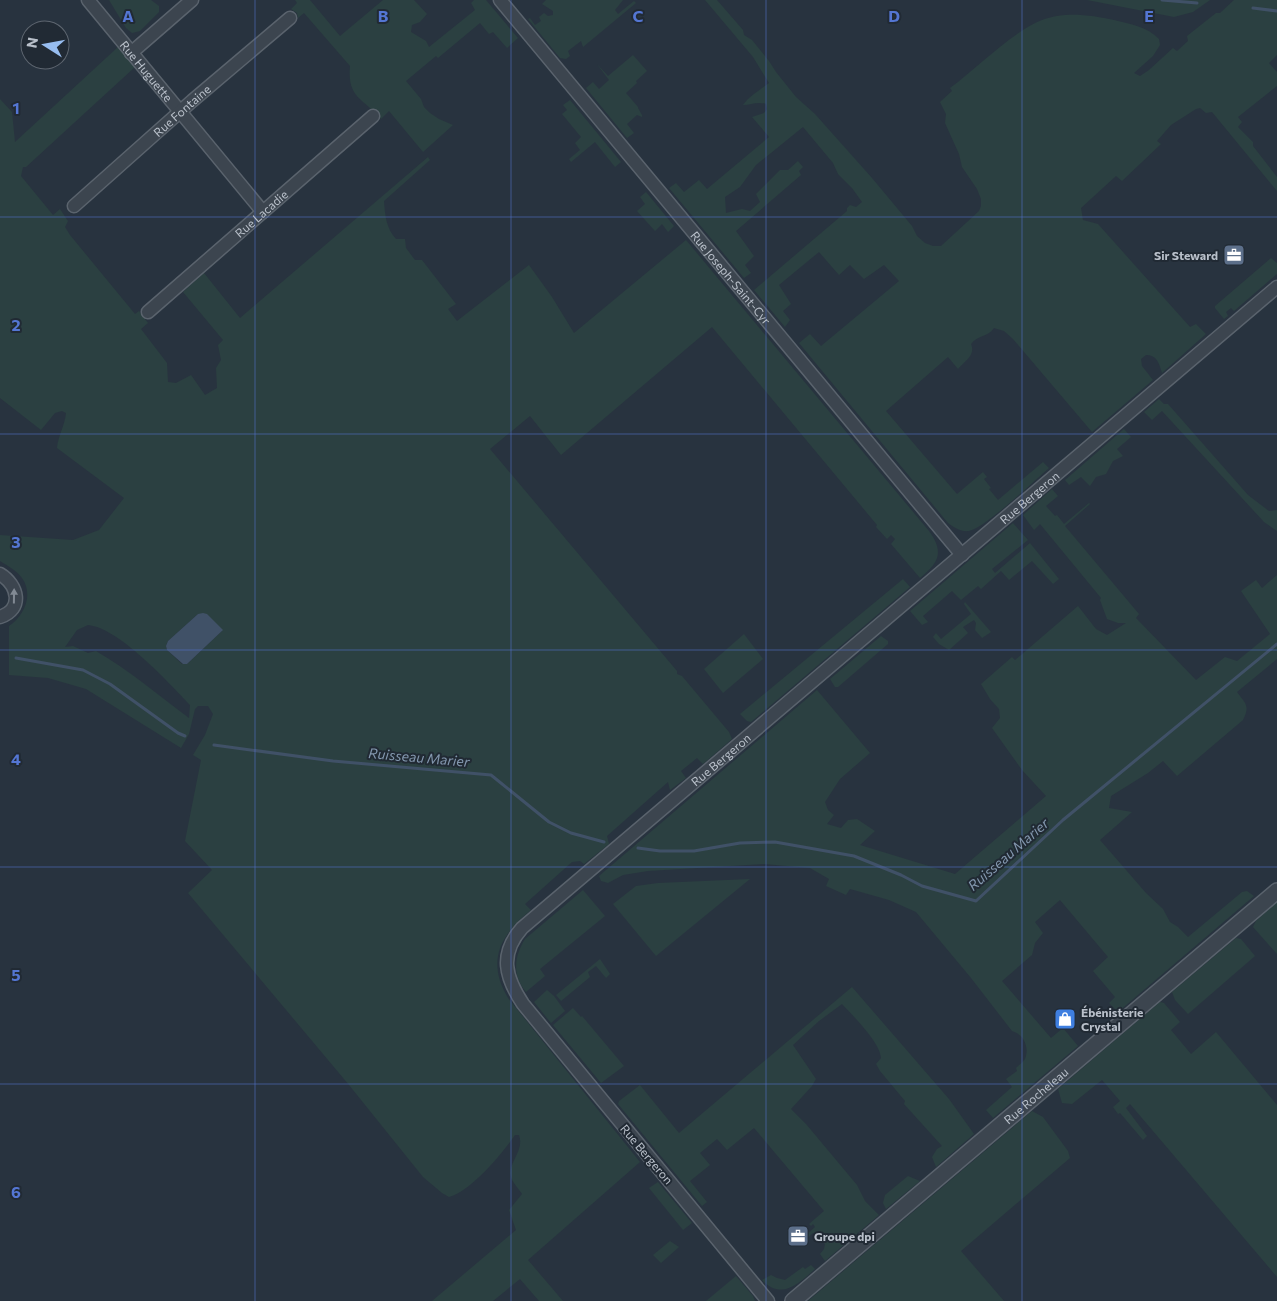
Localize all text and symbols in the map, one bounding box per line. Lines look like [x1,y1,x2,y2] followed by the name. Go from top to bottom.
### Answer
[122,6,134,25] text: A
[378,6,389,25] text: B
[633,6,644,25] text: C
[888,6,900,25] text: D
[1144,6,1154,25] text: E
[20,20,70,70] north arrow
[22,36,41,49] text: N
[117,38,176,104] street label: Rue Huguette
[150,82,213,139] street label: Rue Fontaine
[12,98,20,117] text: 1
[232,187,290,240] street label: Rue Lacadie
[688,228,774,327] street label: Rue Joseph-Saint-Cyr
[1222,243,1246,267] office icon: Sir Steward
[1154,248,1218,262] place label: Sir Steward
[11,315,21,334] text: 2
[997,468,1062,526] street label: Rue Bergeron
[11,532,21,551] text: 3
[10,587,18,603] one-way arrow
[688,730,753,789] street label: Rue Bergeron
[368,744,471,770] water label: Ruisseau Marier
[11,749,21,768] text: 4
[964,814,1052,894] water label: Ruisseau Marier
[11,965,21,984] text: 5
[1081,1005,1143,1033] place label: Ébénisterie Crystal
[1053,1007,1077,1031] shop icon: Ébénisterie Crystal
[1001,1064,1071,1127] street label: Rue Rocheleau
[618,1121,676,1187] street label: Rue Bergeron
[11,1182,21,1201] text: 6
[786,1224,810,1248] office icon: Groupe dpi
[814,1229,875,1243] place label: Groupe dpi

